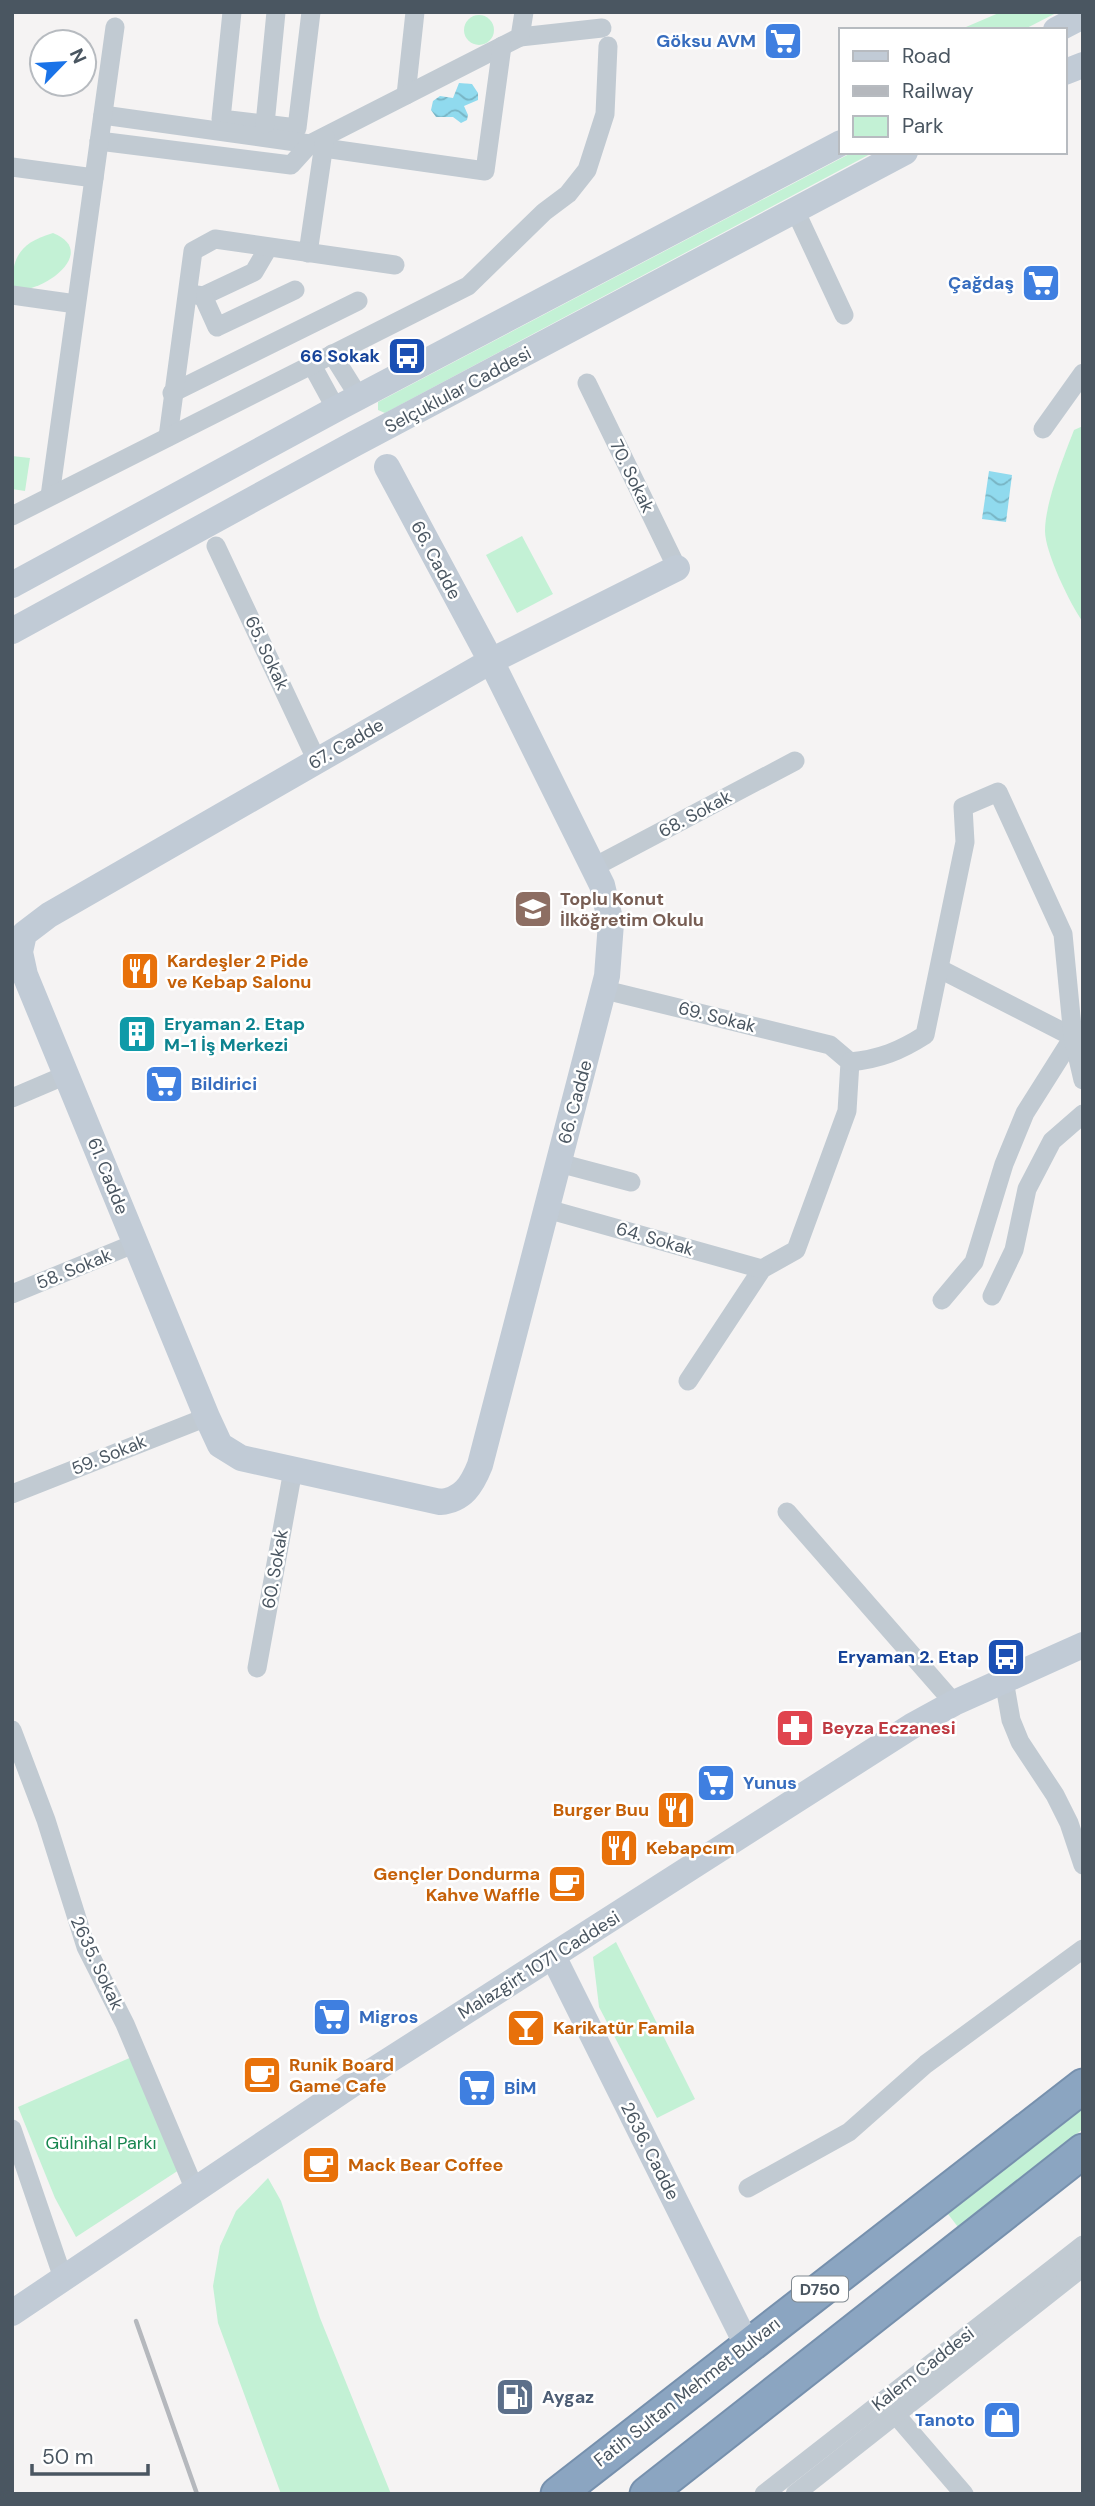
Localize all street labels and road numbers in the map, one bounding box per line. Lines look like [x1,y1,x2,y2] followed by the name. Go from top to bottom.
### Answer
[380,341,536,439] street label: Selçuklular Caddesi
[604,436,660,516] street label: 70. Sokak
[405,517,467,603] street label: 66. Cadde
[239,612,295,694] street label: 65. Sokak
[304,713,388,775] street label: 67. Cadde
[654,785,736,843] street label: 68. Sokak
[676,996,758,1038] street label: 69. Sokak
[552,1057,598,1147] street label: 66. Cadde
[82,1134,134,1218] street label: 61. Cadde
[613,1216,697,1262] street label: 64. Sokak
[33,1243,115,1295] street label: 58. Sokak
[68,1429,150,1481] street label: 59. Sokak
[256,1527,294,1611] street label: 60. Sokak
[454,1905,624,2025] street label: Malazgirt 1071 Caddesi
[65,1912,129,2014] street label: 2635. Sokak
[615,2098,685,2204] street label: 2636. Cadde
[792,2276,848,2302] road number: D750
[589,2312,785,2472] street label: Fatih Sultan Mehmet Bulvarı
[867,2321,979,2417] street label: Kalem Caddesi

